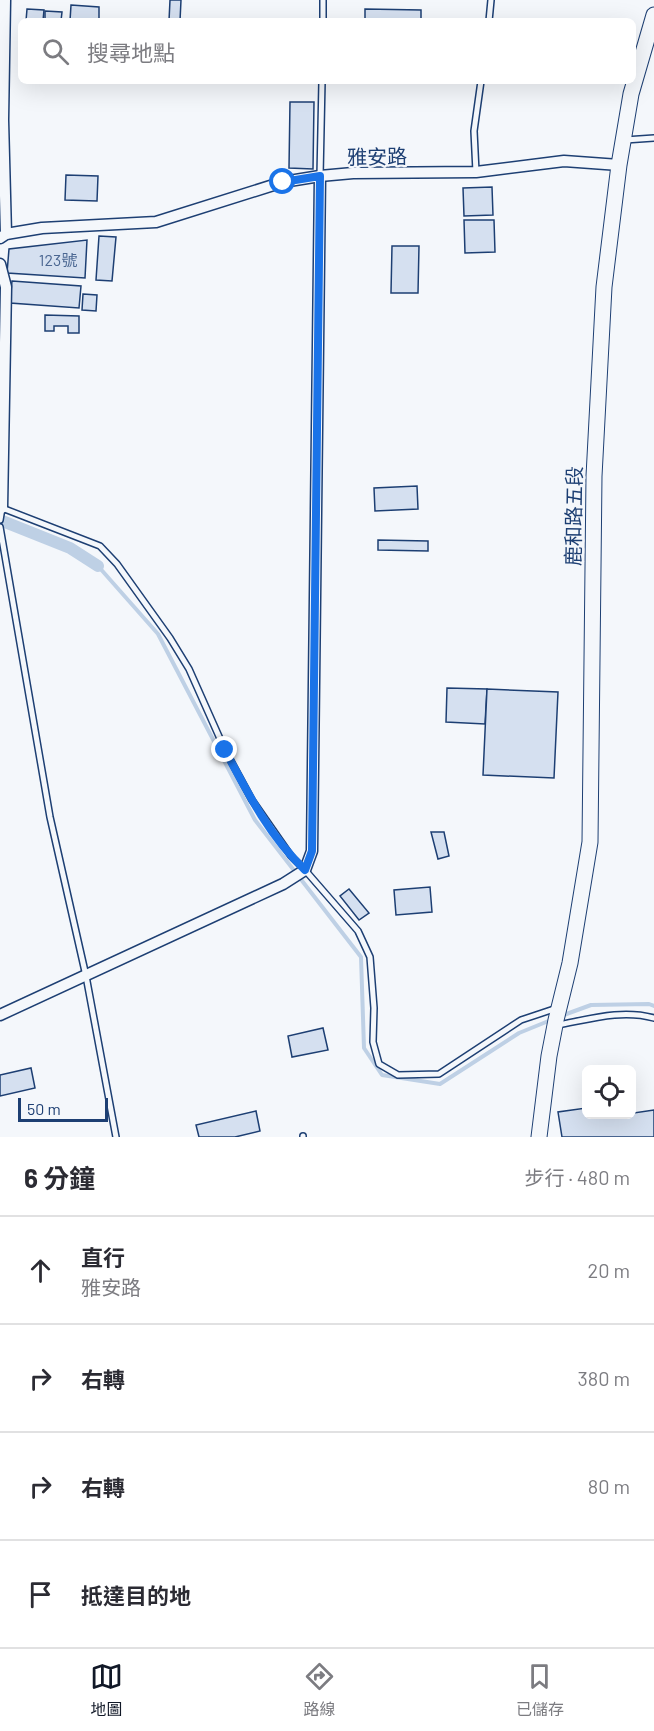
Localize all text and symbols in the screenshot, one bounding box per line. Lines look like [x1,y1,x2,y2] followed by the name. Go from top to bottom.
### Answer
[18,18,636,84] search box
[39,35,72,68] icon: search
[87,39,175,65] text: 搜尋地點
[347,143,407,169] street label: 雅安路
[269,168,295,194] route start
[39,250,77,269] house number: 123號
[560,466,586,566] street label: 鹿和路五段
[211,736,237,762] route end
[582,1065,636,1119] map controls
[582,1065,636,1119] button: locate
[18,1095,108,1122] scale bar
[27,1099,61,1118] text: 50 m
[24,1162,95,1193] text: 6 分鐘
[525,1165,630,1189] text: 步行 · 480 m
[81,1244,125,1270] text: 直行
[24,1254,57,1287] icon: ahead
[587,1258,630,1282] text: 20 m
[81,1275,141,1299] text: 雅安路
[24,1362,57,1395] icon: right
[81,1366,125,1392] text: 右轉
[577,1366,630,1390] text: 380 m
[24,1470,57,1503] icon: right
[81,1474,125,1500] text: 右轉
[588,1474,630,1498] text: 80 m
[24,1578,57,1611] icon: arrive
[81,1582,191,1608] text: 抵達目的地
[90,1660,123,1720] tab: 地圖
[303,1660,336,1720] tab: 路線
[516,1660,564,1720] tab: 已儲存

